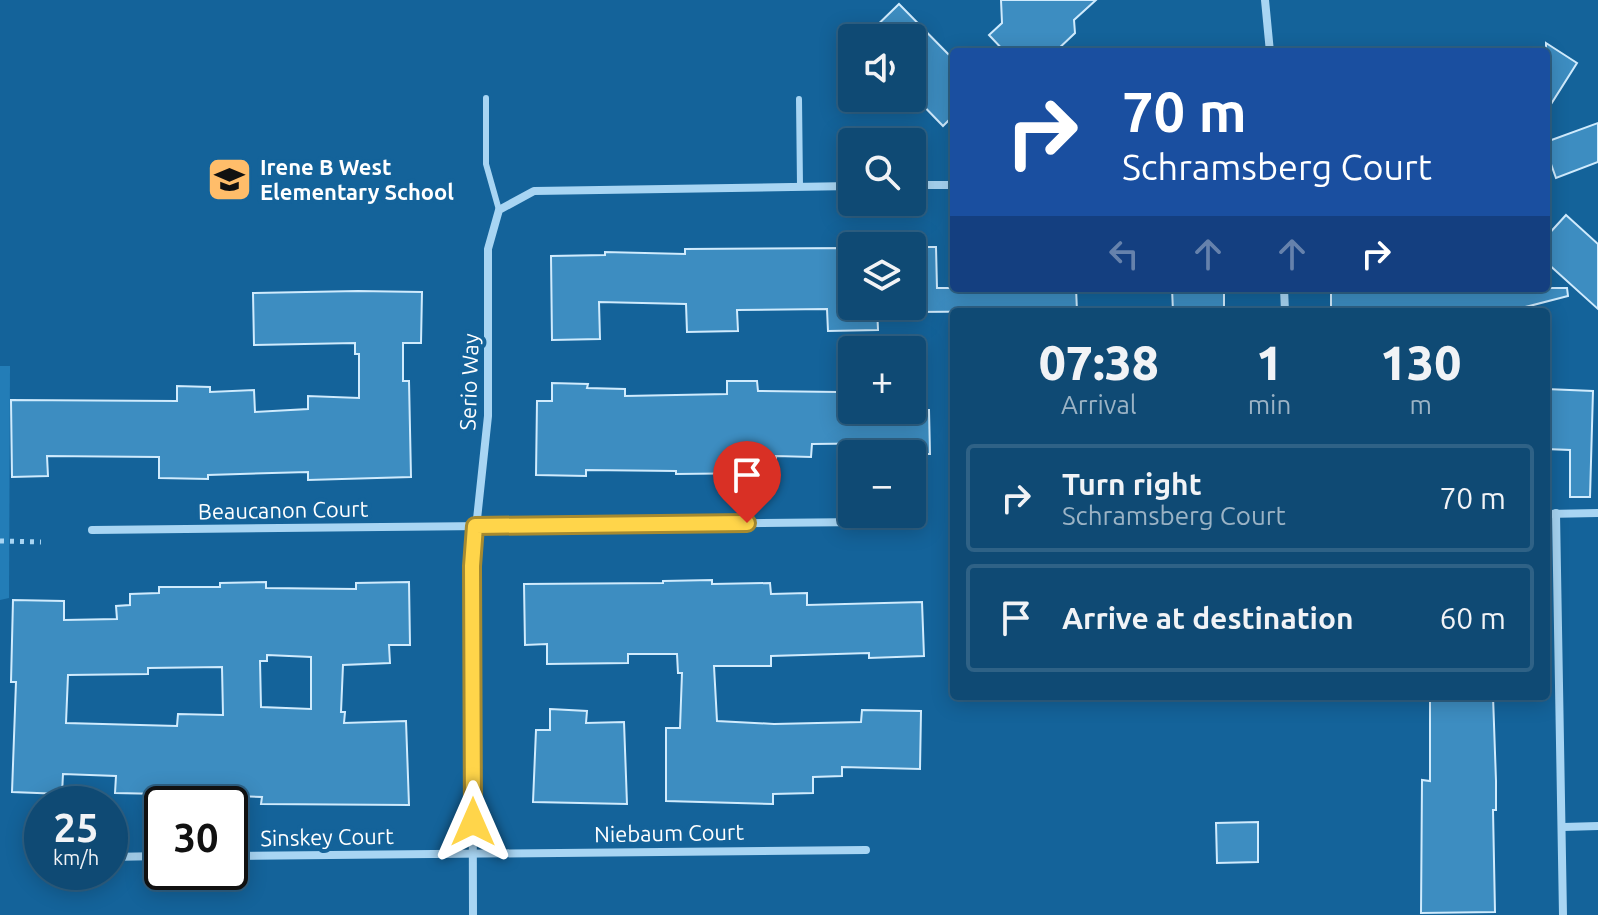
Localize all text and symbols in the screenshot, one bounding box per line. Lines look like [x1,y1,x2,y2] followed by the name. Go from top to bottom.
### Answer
[838,24,926,528] map controls
[838,24,926,112] button: sound
[990,80,1094,184] icon: right
[1122,80,1247,143] text: 70 m
[838,128,926,216] button: search
[1122,146,1432,187] text: Schramsberg Court
[260,154,454,204] place label: Irene B West Elementary School
[205,156,253,204] school or university icon: Irene B West Elementary School
[838,232,926,320] button: layers
[1102,232,1146,276] icon: left
[1186,232,1230,276] icon: ahead
[1270,232,1314,276] icon: ahead
[1354,232,1398,276] icon: right
[454,333,483,431] street label: Serio Way
[1039,335,1159,389] text: 07:38
[1256,335,1283,389] text: 1
[1380,335,1461,389] text: 130
[838,336,926,424] button: +
[1061,390,1137,419] text: Arrival
[1248,390,1291,419] text: min
[1409,390,1432,419] text: m
[838,440,926,528] button: −
[713,441,781,523] pin
[725,453,769,497] icon: arrive
[1062,467,1202,501] text: Turn right
[994,476,1038,520] icon: right
[1439,481,1506,515] text: 70 m
[198,496,369,523] street label: Beaucanon Court
[1062,501,1286,530] text: Schramsberg Court
[994,596,1038,640] icon: arrive
[1062,601,1354,635] text: Arrive at destination
[1439,601,1506,635] text: 60 m
[431,780,515,864] position arrow
[144,786,248,890] speed limit sign: 30
[53,805,99,850] text: 25
[594,819,744,846] street label: Niebaum Court
[260,823,394,850] street label: Sinskey Court
[53,846,99,869] text: km/h

